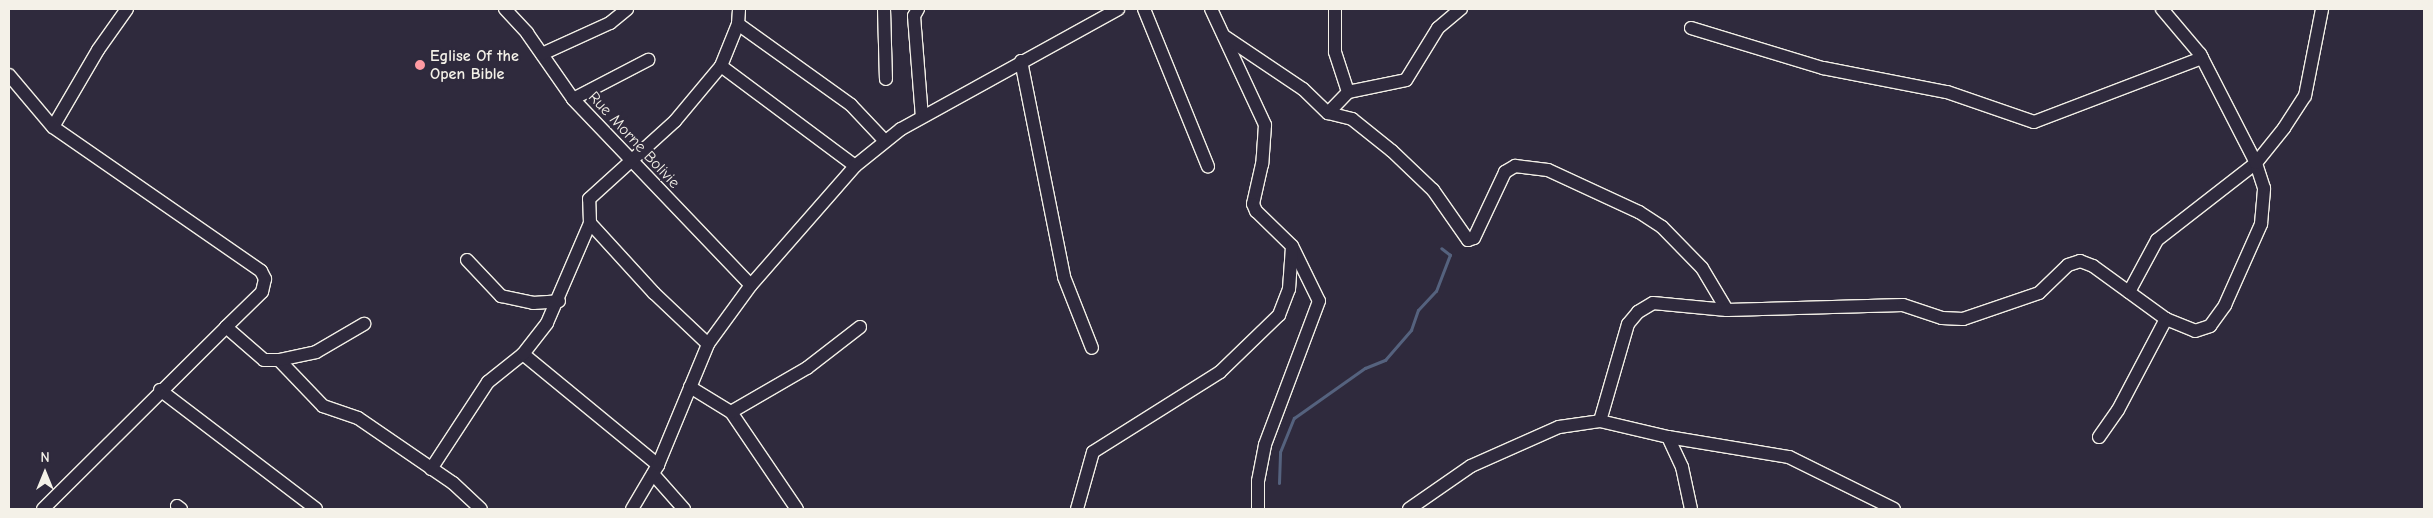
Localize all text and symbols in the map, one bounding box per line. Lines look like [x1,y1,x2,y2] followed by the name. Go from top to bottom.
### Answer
[430,46,519,84] place label: Eglise Of the Open Bible
[414,59,426,71] marker: Eglise Of the Open Bible
[584,88,684,192] street label: Rue Morne Bolivie
[20,448,70,498] north arrow
[40,449,50,466] text: N

